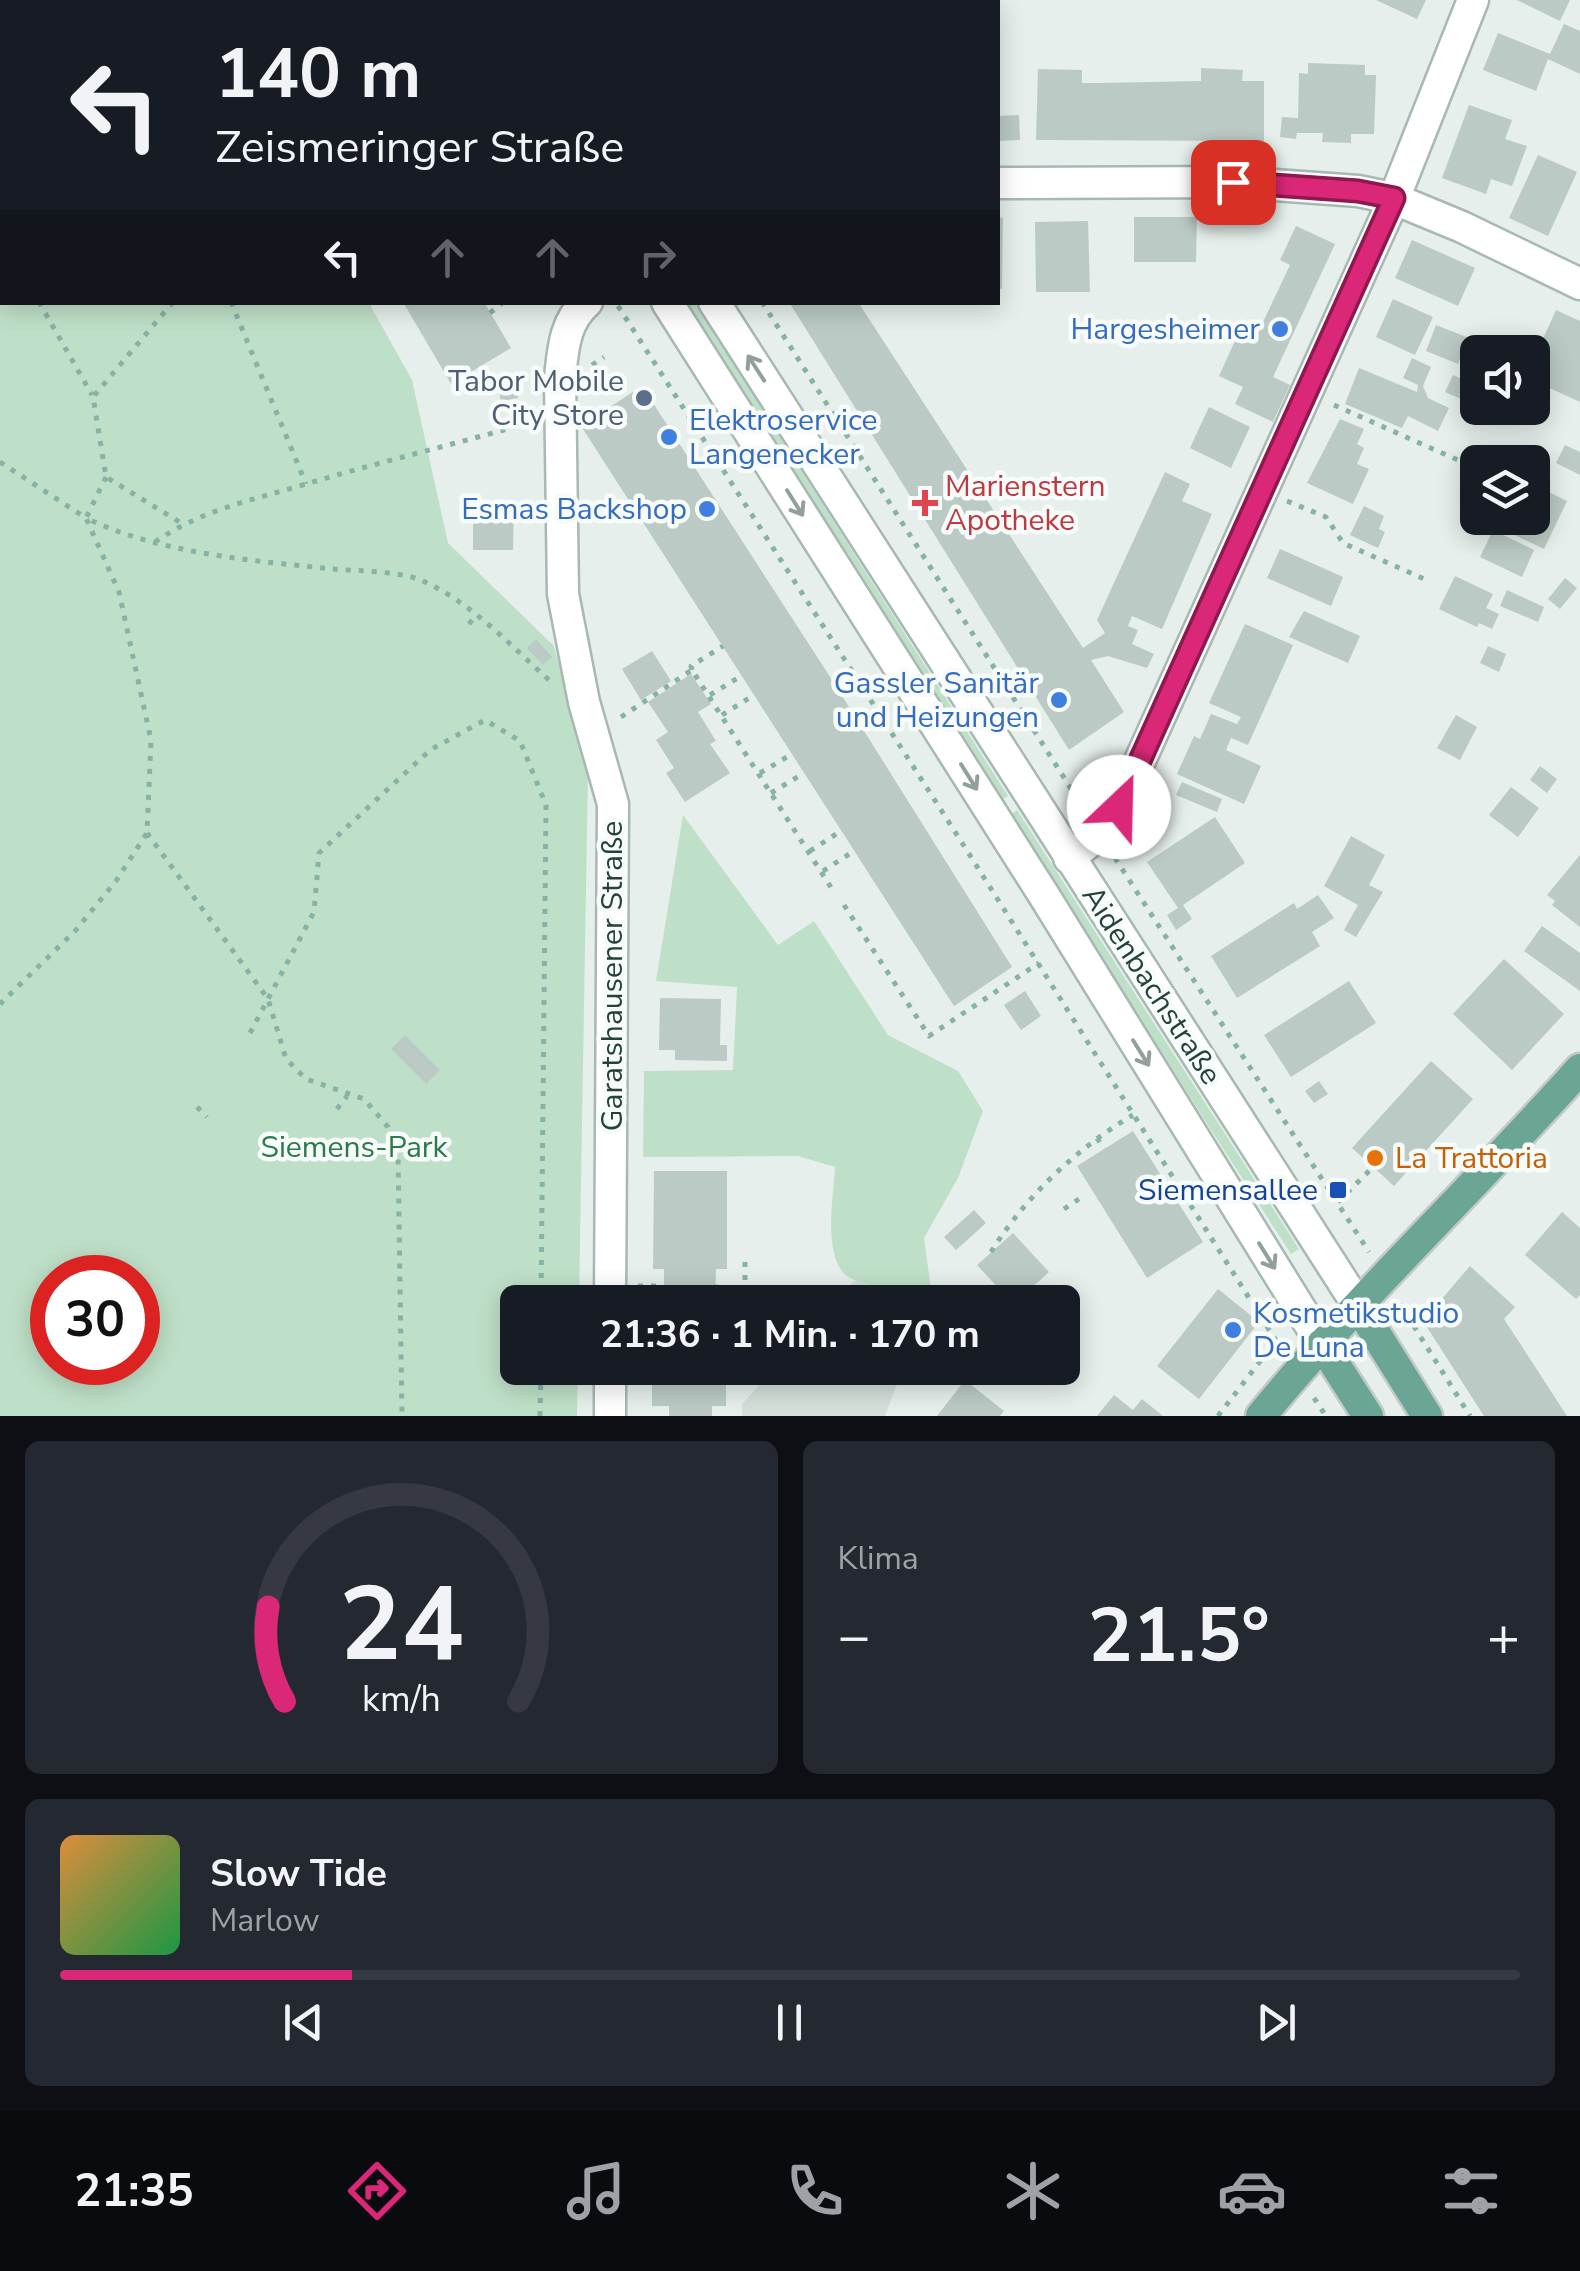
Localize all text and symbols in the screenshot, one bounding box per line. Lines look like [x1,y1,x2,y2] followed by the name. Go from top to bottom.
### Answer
[215,26,421,122] text: 140 m
[50,40,180,170] icon: left
[215,117,624,178] text: Zeismeringer Straße
[1191,140,1276,225] pin
[1206,155,1261,210] icon: arrive
[315,230,370,285] icon: left
[420,230,475,285] icon: ahead
[525,230,580,285] icon: ahead
[630,230,685,285] icon: right
[1070,309,1260,350] place label: Hargesheimer
[1269,318,1291,340] marker: Hargesheimer
[1460,335,1550,535] map controls
[1460,335,1550,425] button: sound
[746,355,767,383] one-way arrow
[448,361,624,436] place label: Tabor Mobile City Store
[633,387,655,409] marker: Tabor Mobile City Store
[689,400,878,475] place label: Elektroservice Langenecker
[658,426,680,448] marker: Elektroservice Langenecker
[1460,445,1550,535] button: layers
[945,466,1106,541] place label: Marienstern Apotheke
[784,488,805,517] one-way arrow
[461,489,687,530] place label: Esmas Backshop
[914,492,936,514] marker: Marienstern Apotheke
[696,498,718,520] marker: Esmas Backshop
[834,663,1039,738] place label: Gassler Sanitär und Heizungen
[1048,689,1070,711] marker: Gassler Sanitär und Heizungen
[1067,755,1171,859] position arrow
[959,762,979,791] one-way arrow
[592,821,633,1131] street label: Garatshausener Straße
[1072,878,1231,1093] street label: Aidenbachstraße
[1131,1038,1152,1067] one-way arrow
[260,1127,449,1168] park label: Siemens-Park
[1395,1138,1548,1179] place label: La Trattoria
[1364,1147,1386,1169] marker: La Trattoria
[1138,1170,1318,1211] place label: Siemensallee
[1327,1179,1349,1201] marker: Siemensallee
[1257,1241,1278,1270] one-way arrow
[30,1255,160,1385] speed limit sign: 30
[1253,1293,1459,1368] place label: Kosmetikstudio De Luna
[600,1309,980,1360] text: 21:36 · 1 Min. · 170 m
[1222,1319,1244,1341] marker: Kosmetikstudio De Luna
[838,1537,919,1580] text: Klima
[339,1554,464,1696] text: 24
[1088,1585,1270,1687] text: 21.5°
[838,1599,871,1674] text: −
[1487,1599,1520,1674] text: +
[362,1675,441,1724] text: km/h
[210,1848,387,1899] text: Slow Tide
[210,1899,320,1942] text: Marlow
[276,1995,331,2050] icon: previous
[762,1995,817,2050] icon: pause
[1249,1995,1304,2050] icon: next
[342,2156,412,2226] icon: directions
[561,2156,631,2226] icon: music
[780,2156,850,2226] icon: phone
[998,2156,1068,2226] icon: climate
[1217,2156,1287,2226] icon: car
[1436,2156,1506,2226] icon: filters
[74,2161,194,2222] text: 21:35

